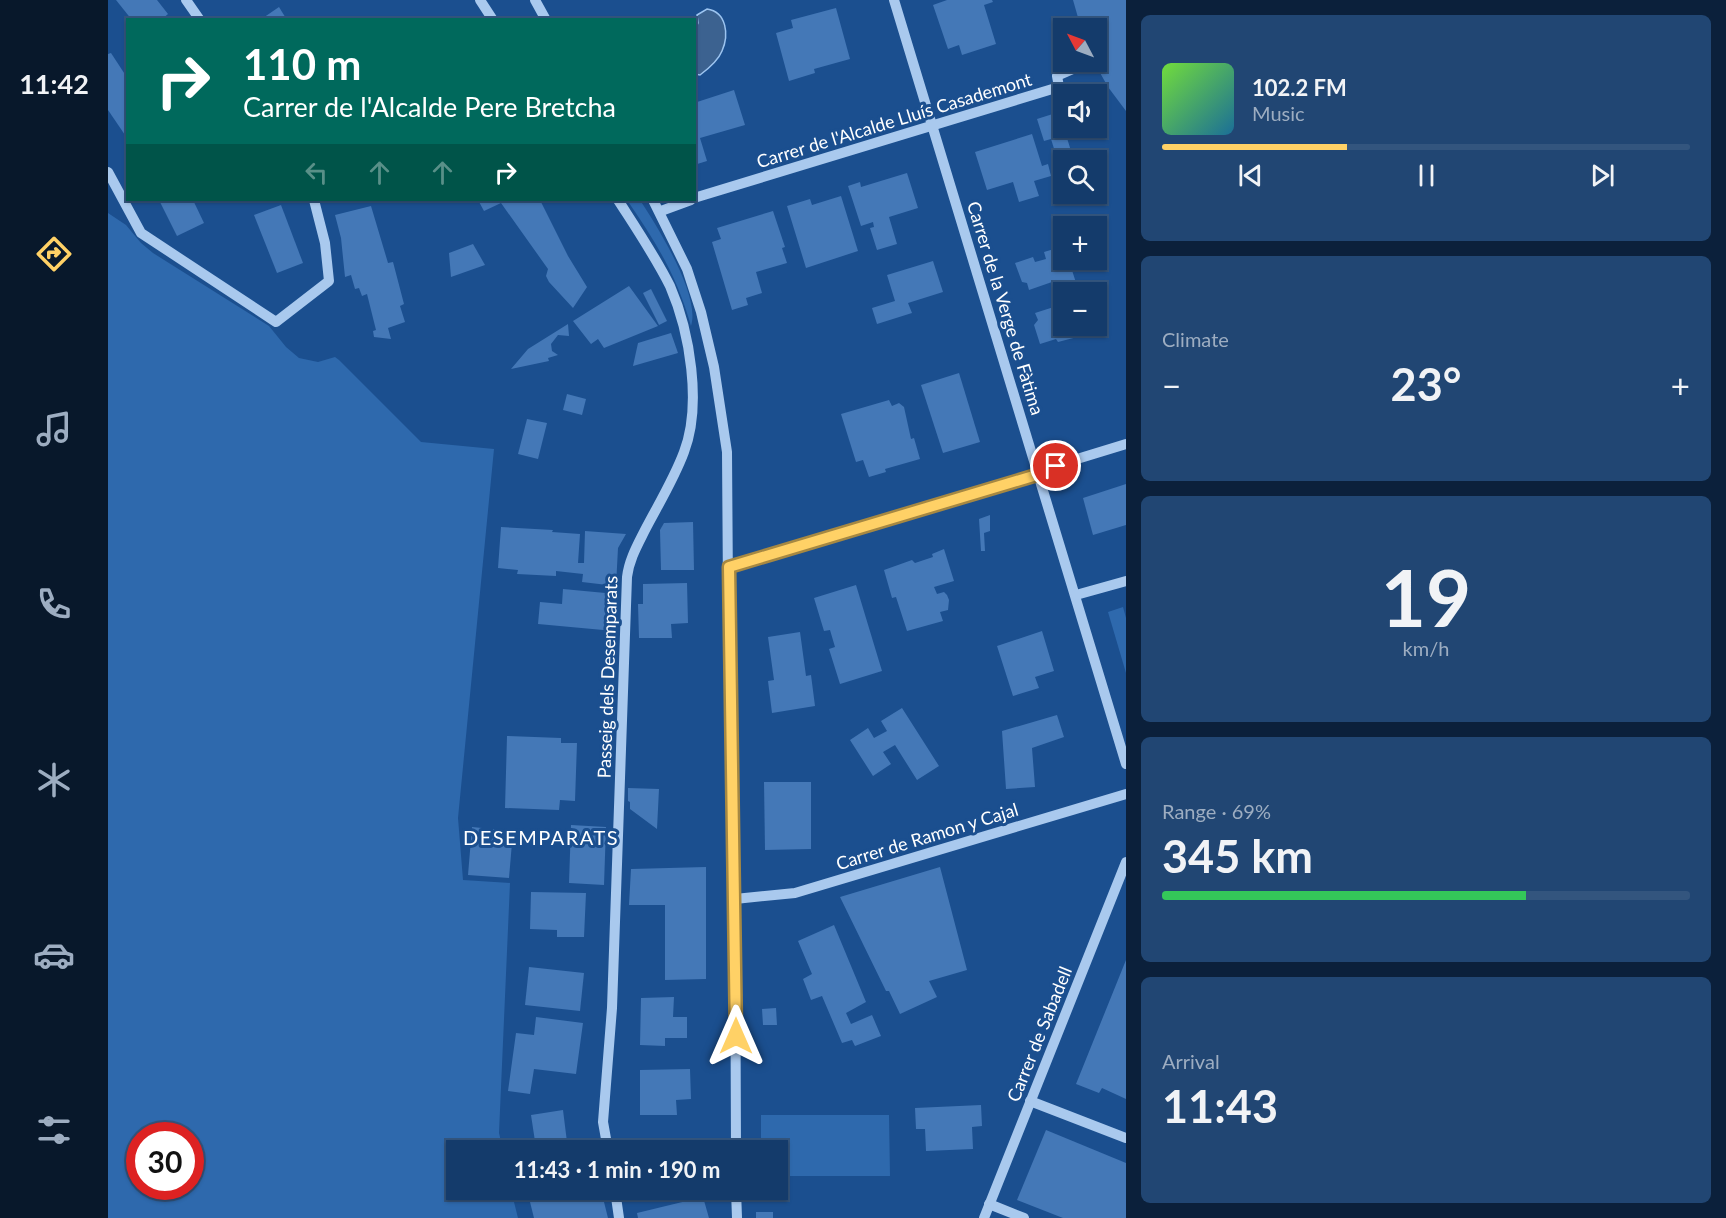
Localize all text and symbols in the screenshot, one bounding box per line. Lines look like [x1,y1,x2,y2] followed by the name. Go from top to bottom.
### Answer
[1053,18,1107,72] north arrow
[1053,18,1107,336] map controls
[243,39,361,89] text: 110 m
[144,42,222,120] icon: right
[19,67,89,100] text: 11:42
[754,67,1035,172] street label: Carrer de l'Alcalde Lluís Casademont
[1252,74,1347,101] text: 102.2 FM
[1053,84,1107,138] button: sound
[243,90,616,123] text: Carrer de l'Alcalde Pere Bretcha
[1252,101,1305,125] text: Music
[1053,150,1107,204] button: search
[300,156,333,189] icon: left
[363,156,396,189] icon: ahead
[426,156,459,189] icon: ahead
[489,156,522,189] icon: right
[1234,159,1267,192] icon: previous
[1410,159,1443,192] icon: pause
[1586,159,1619,192] icon: next
[963,199,1049,417] street label: Carrer de la Verge de Fàtima
[1053,216,1107,270] button: +
[33,233,75,275] icon: directions
[1053,282,1107,336] button: −
[1162,327,1229,351] text: Climate
[1391,357,1461,411] text: 23°
[1162,365,1181,405] text: −
[1671,365,1690,405] text: +
[33,408,75,450] icon: music
[1030,440,1081,491] pin
[1039,449,1072,482] icon: arrive
[1381,550,1471,644] text: 19
[592,575,622,779] street label: Passeig dels Desemparats
[33,583,75,625] icon: phone
[1403,636,1449,660] text: km/h
[33,759,75,801] icon: climate
[833,798,1021,874] street label: Carrer de Ramon y Cajal
[1162,799,1271,823] text: Range · 69%
[463,825,619,849] district label: DESEMPARATS
[1162,829,1313,883] text: 345 km
[33,934,75,976] icon: car
[1002,963,1076,1105] street label: Carrer de Sabadell
[704,1004,768,1068] position arrow
[1162,1049,1220,1073] text: Arrival
[1162,1079,1278,1133] text: 11:43
[33,1109,75,1151] icon: filters
[126,1122,204,1200] speed limit sign: 30
[514,1156,720,1183] text: 11:43 · 1 min · 190 m

